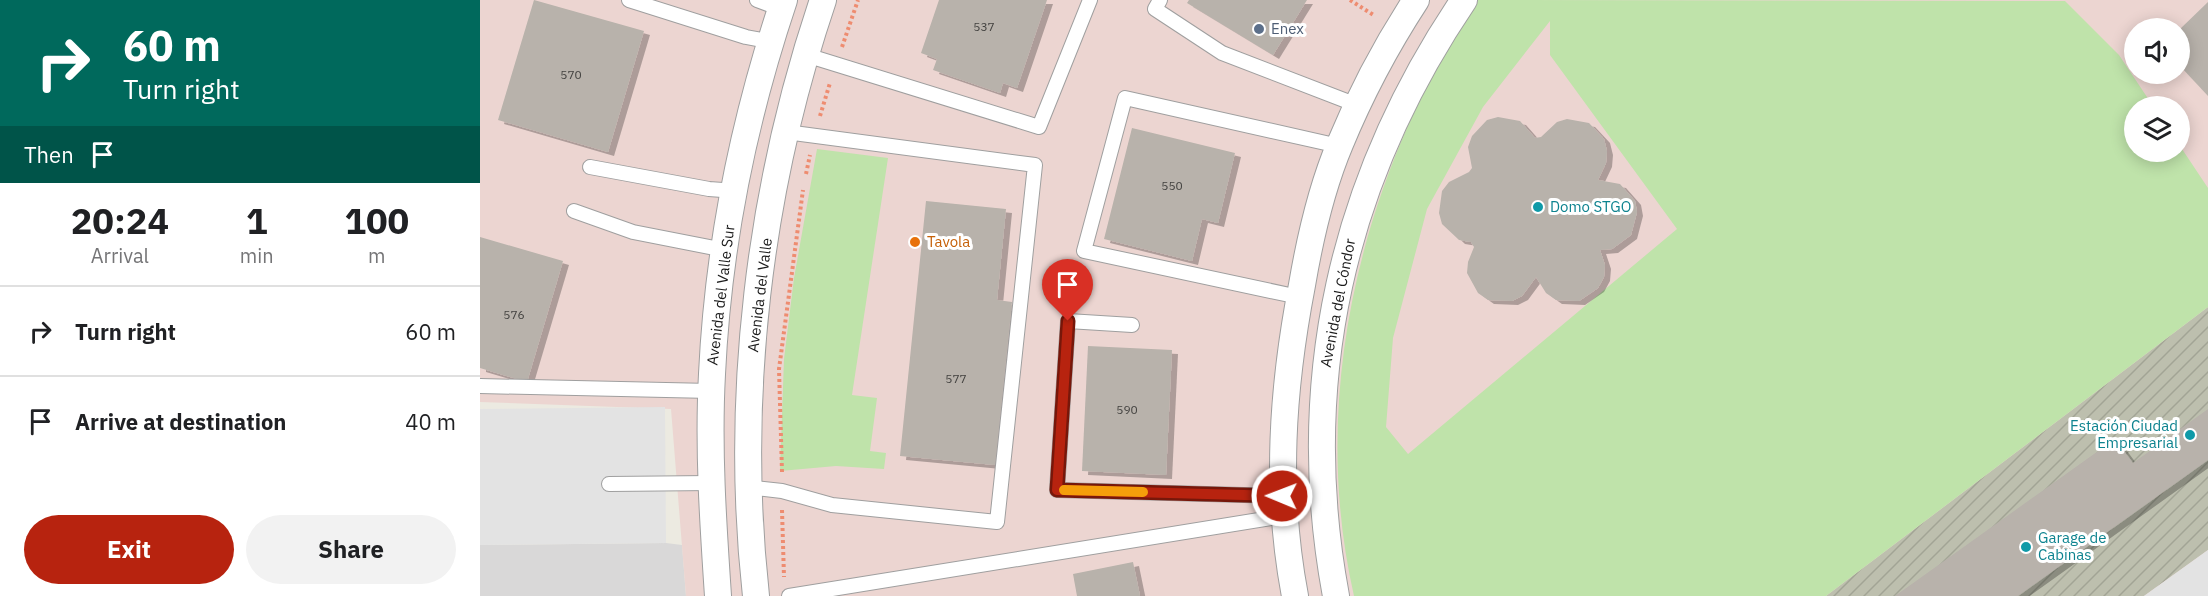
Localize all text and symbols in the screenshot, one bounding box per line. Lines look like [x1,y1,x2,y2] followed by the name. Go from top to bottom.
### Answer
[123,18,221,73] text: 60 m
[2124,18,2190,162] map controls
[2124,18,2190,84] button: sound
[973,19,995,34] house number: 537
[1271,19,1304,38] place label: Enex
[1252,22,1266,36] marker: Enex
[24,24,102,102] icon: right
[560,67,582,82] house number: 570
[123,71,240,106] text: Turn right
[2124,96,2190,162] button: layers
[86,138,119,171] icon: arrive
[24,140,74,169] text: Then
[1161,178,1183,193] house number: 550
[71,197,169,244] text: 20:24
[246,197,268,244] text: 1
[344,197,409,244] text: 100
[1550,197,1631,216] place label: Domo STGO
[1531,200,1545,214] marker: Domo STGO
[702,223,739,366] street label: Avenida del Valle Sur
[927,232,970,251] place label: Tavola
[908,235,922,249] marker: Tavola
[1316,236,1359,369] street label: Avenida del Cóndor
[743,237,776,353] street label: Avenida del Valle
[91,242,149,269] text: Arrival
[240,242,274,269] text: min
[368,242,386,269] text: m
[1042,259,1093,321] pin
[1051,268,1084,301] icon: arrive
[503,307,525,322] house number: 576
[24,315,57,348] icon: right
[75,317,176,346] text: Turn right
[405,317,456,346] text: 60 m
[945,371,967,386] house number: 577
[1116,402,1138,417] house number: 590
[24,405,57,438] icon: arrive
[75,407,286,436] text: Arrive at destination
[405,407,456,436] text: 40 m
[2070,416,2178,452] place label: Estación Ciudad Empresarial
[2183,428,2197,442] marker: Estación Ciudad Empresarial
[1250,464,1314,528] position arrow
[24,515,234,584] button: Exit
[246,515,456,584] button: Share
[2038,528,2106,564] place label: Garage de Cabinas
[2019,540,2033,554] marker: Garage de Cabinas

